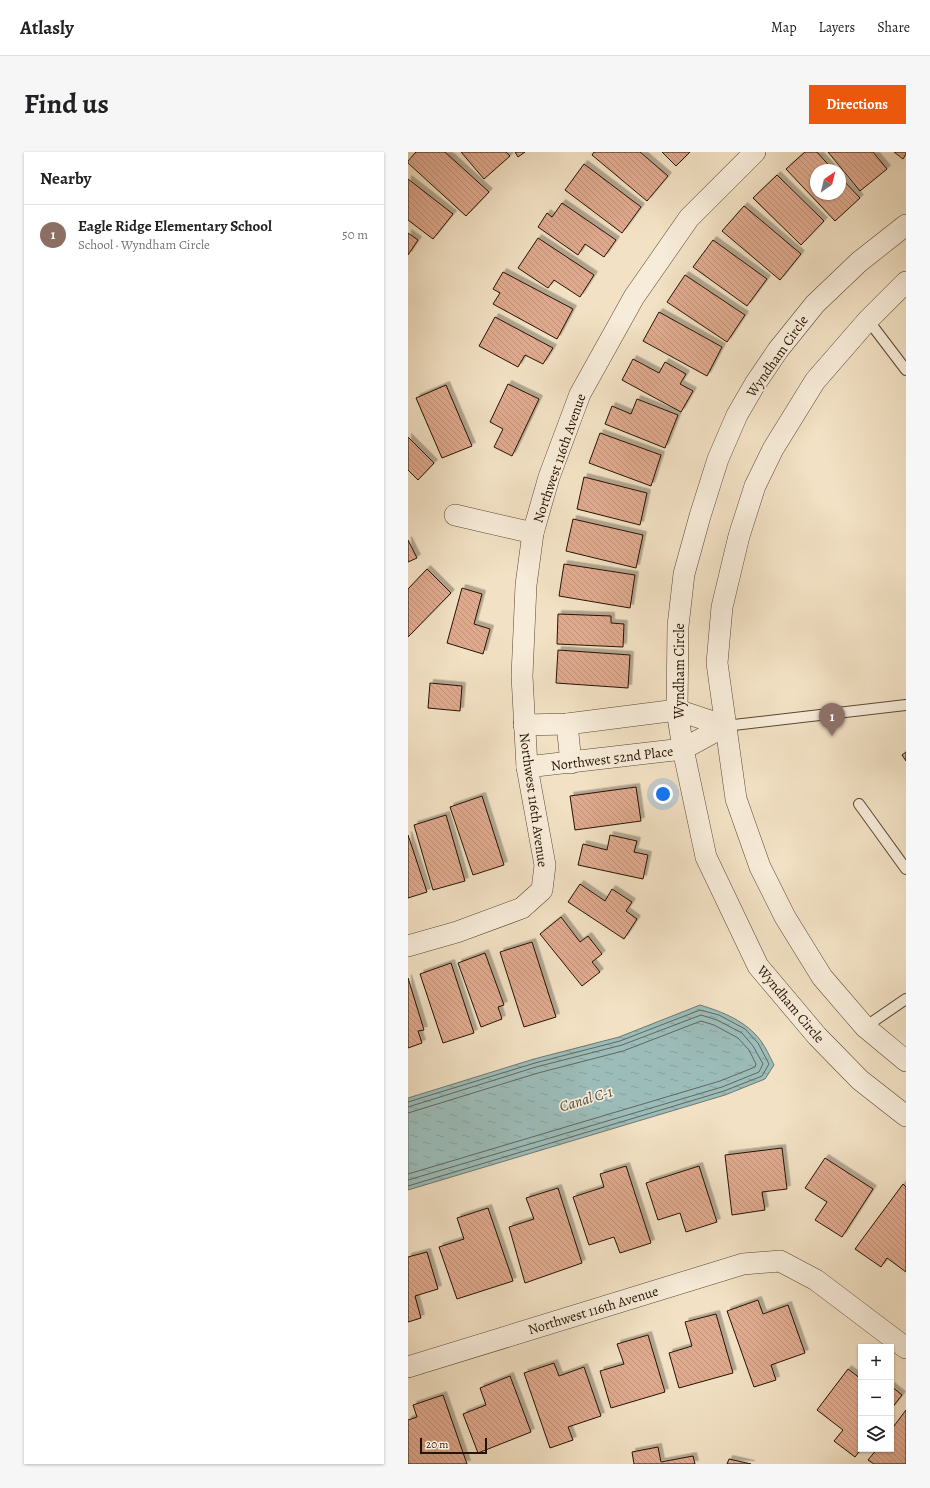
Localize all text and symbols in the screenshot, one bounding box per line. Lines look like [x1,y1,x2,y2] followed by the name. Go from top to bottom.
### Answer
[20,15,74,41] text: Atlasly
[771,18,797,37] text: Map
[819,18,855,37] text: Layers
[877,18,910,37] text: Share
[24,85,109,123] text: Find us
[809,85,906,124] button: Directions
[810,164,846,200] north arrow
[40,167,91,190] text: Nearby
[78,216,272,236] text: Eagle Ridge Elementary School
[51,226,55,243] text: 1
[342,226,368,243] text: 50 m
[78,236,210,253] text: School · Wyndham Circle
[742,312,813,402] street label: Wyndham Circle
[528,391,591,525] street label: Northwest 116th Avenue
[670,623,689,720] street label: Wyndham Circle
[819,703,845,736] pin: 1
[515,732,552,868] street label: Northwest 116th Avenue
[550,742,674,775] street label: Northwest 52nd Place
[653,784,673,804] your location
[752,961,829,1047] street label: Wyndham Circle
[557,1081,615,1117] water label: Canal C-1
[526,1282,661,1339] street label: Northwest 116th Avenue
[858,1344,894,1452] map controls
[858,1344,894,1380] button: +
[858,1380,894,1416] button: −
[858,1416,894,1452] button: layers
[420,1436,487,1455] scale bar
[426,1437,448,1452] text: 20 m

